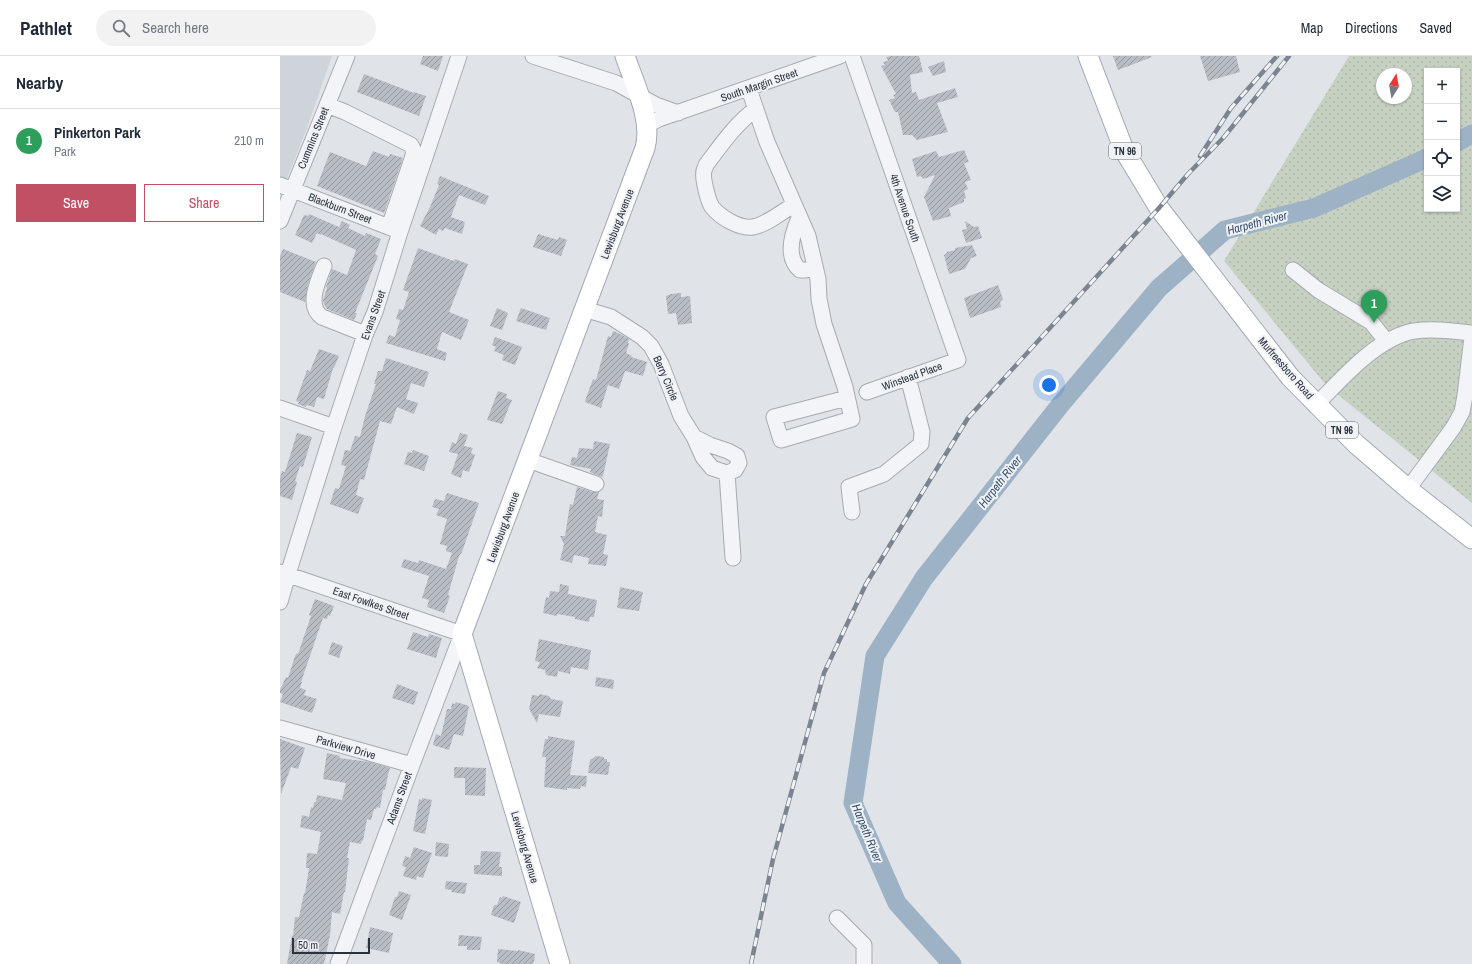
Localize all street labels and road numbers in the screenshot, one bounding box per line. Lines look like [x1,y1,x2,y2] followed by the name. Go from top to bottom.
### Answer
[719,65,800,105] street label: South Margin Street
[294,105,332,171] street label: Cummins Street
[1109,143,1141,159] road number: TN 96
[887,172,923,244] street label: 4th Avenue South
[597,187,637,261] street label: Lewisburg Avenue
[306,190,374,227] street label: Blackburn Street
[358,288,389,342] street label: Evans Street
[1255,334,1317,402] street label: Murfreesboro Road
[650,353,682,403] street label: Berry Circle
[880,359,944,393] street label: Winstead Place
[1326,422,1358,438] road number: TN 96
[484,490,522,564] street label: Lewisburg Avenue
[331,583,411,623] street label: East Fowlkes Street
[315,732,377,762] street label: Parkview Drive
[383,769,415,827] street label: Adams Street
[508,809,542,885] street label: Lewisburg Avenue

